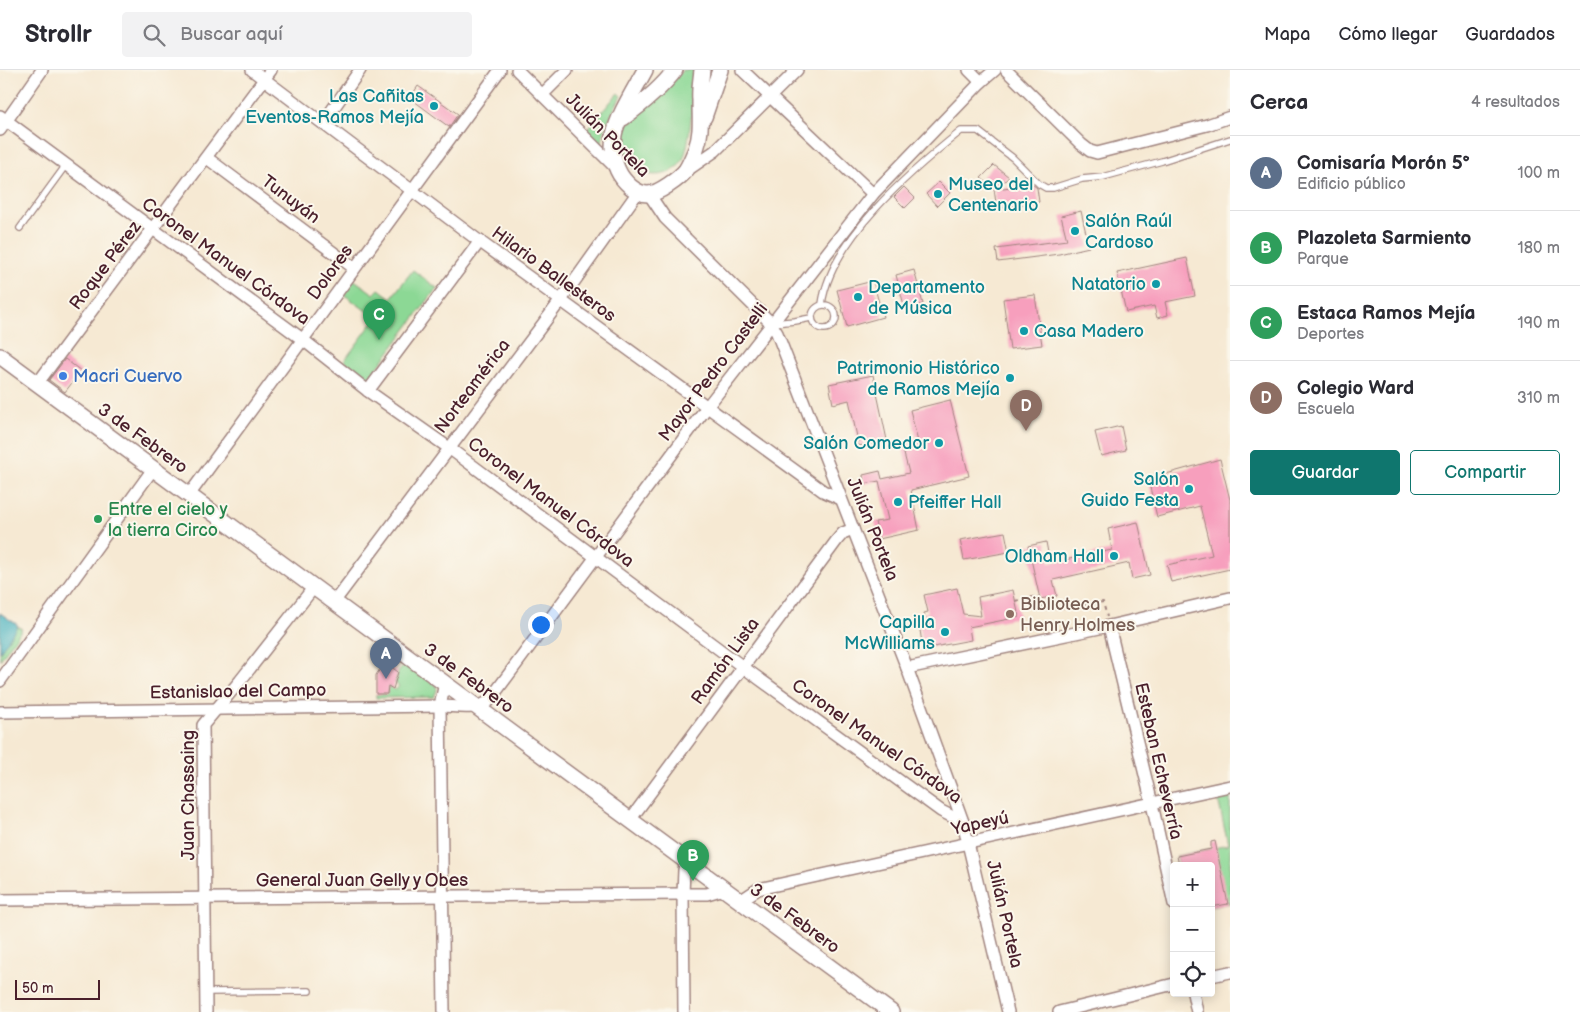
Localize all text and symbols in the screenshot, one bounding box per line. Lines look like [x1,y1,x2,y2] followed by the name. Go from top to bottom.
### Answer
[122,12,472,57] search box
[25,20,92,49] text: Strollr
[140,21,168,49] icon: search
[180,23,283,46] text: Buscar aquí
[1264,24,1310,45] text: Mapa
[1338,24,1437,45] text: Cómo llegar
[1465,24,1555,45] text: Guardados
[245,86,424,128] place label: Las Cañitas Eventos-Ramos Mejía
[561,89,654,182] street label: Julián Portela
[1250,90,1308,115] text: Cerca
[1471,93,1560,112] text: 4 resultados
[428,100,440,112] marker: Las Cañitas Eventos-Ramos Mejía
[1297,152,1470,175] text: Comisaría Morón 5°
[1261,164,1271,183] text: A
[1517,164,1560,183] text: 100 m
[257,171,324,228] street label: Tunuyán
[948,174,1039,216] place label: Museo del Centenario
[1297,175,1406,194] text: Edificio público
[932,188,944,200] marker: Museo del Centenario
[138,193,314,329] street label: Coronel Manuel Córdova
[1085,211,1172,253] place label: Salón Raúl Cardoso
[65,216,146,314] street label: Roque Pérez
[488,222,620,326] street label: Hilario Ballesteros
[1069,225,1081,237] marker: Salón Raúl Cardoso
[1297,227,1471,250] text: Plazoleta Sarmiento
[1260,239,1272,258] text: B
[1518,239,1560,258] text: 180 m
[303,241,357,304] street label: Dolores
[1297,250,1349,269] text: Parque
[1071,274,1146,295] place label: Natatorio
[868,277,985,319] place label: Departamento de Música
[1150,278,1162,290] marker: Natatorio
[852,291,864,303] marker: Departamento de Música
[363,299,395,340] pin: C
[655,299,772,446] street label: Mayor Pedro Castelli
[1297,302,1476,325] text: Estaca Ramos Mejía
[1260,314,1272,333] text: C
[1518,314,1560,333] text: 190 m
[1034,321,1144,342] place label: Casa Madero
[1018,325,1030,337] marker: Casa Madero
[1297,325,1364,344] text: Deportes
[430,335,515,438] street label: Norteamérica
[836,358,1000,400] place label: Patrimonio Histórico de Ramos Mejía
[73,366,183,387] place label: Macri Cuervo
[57,370,69,382] marker: Macri Cuervo
[1004,372,1016,384] marker: Patrimonio Histórico de Ramos Mejía
[1297,377,1414,400] text: Colegio Ward
[1260,389,1272,408] text: D
[1517,389,1560,408] text: 310 m
[1010,390,1042,431] pin: D
[94,399,192,478] street label: 3 de Febrero
[1297,400,1355,419] text: Escuela
[463,433,638,572] street label: Coronel Manuel Córdova
[803,433,929,454] place label: Salón Comedor
[933,437,945,449] marker: Salón Comedor
[1250,450,1400,495] button: Guardar
[1410,450,1560,495] button: Compartir
[1081,469,1179,511] place label: Salón Guido Festa
[842,474,903,584] street label: Julián Portela
[1183,483,1195,495] marker: Salón Guido Festa
[908,492,1002,513] place label: Pfeiffer Hall
[892,496,904,508] marker: Pfeiffer Hall
[108,499,229,541] place label: Entre el cielo y la tierra Circo
[92,513,104,525] marker: Entre el cielo y la tierra Circo
[1005,546,1104,567] place label: Oldham Hall
[1108,550,1120,562] marker: Oldham Hall
[1020,594,1135,636] place label: Biblioteca Henry Holmes
[1004,608,1016,620] marker: Biblioteca Henry Holmes
[528,612,554,638] your location
[844,612,935,654] place label: Capilla McWilliams
[687,614,764,709] street label: Ramón Lista
[939,626,951,638] marker: Capilla McWilliams
[370,638,402,679] pin: A
[420,639,518,718] street label: 3 de Febrero
[788,675,966,808] street label: Coronel Manuel Córdova
[149,679,327,704] street label: Estanislao del Campo
[1130,681,1187,842] street label: Esteban Echeverría
[178,730,199,860] street label: Juan Chassaing
[949,807,1011,840] street label: Yapeyú
[677,840,709,881] pin: B
[982,858,1027,970] street label: Julián Portela
[1170,862,1215,997] map controls
[1170,862,1215,907] button: +
[256,870,468,891] street label: General Juan Gelly y Obes
[746,879,844,958] street label: 3 de Febrero
[1170,907,1215,952] button: −
[1170,952,1215,997] button: locate
[15,977,100,1000] scale bar
[22,980,54,997] text: 50 m

